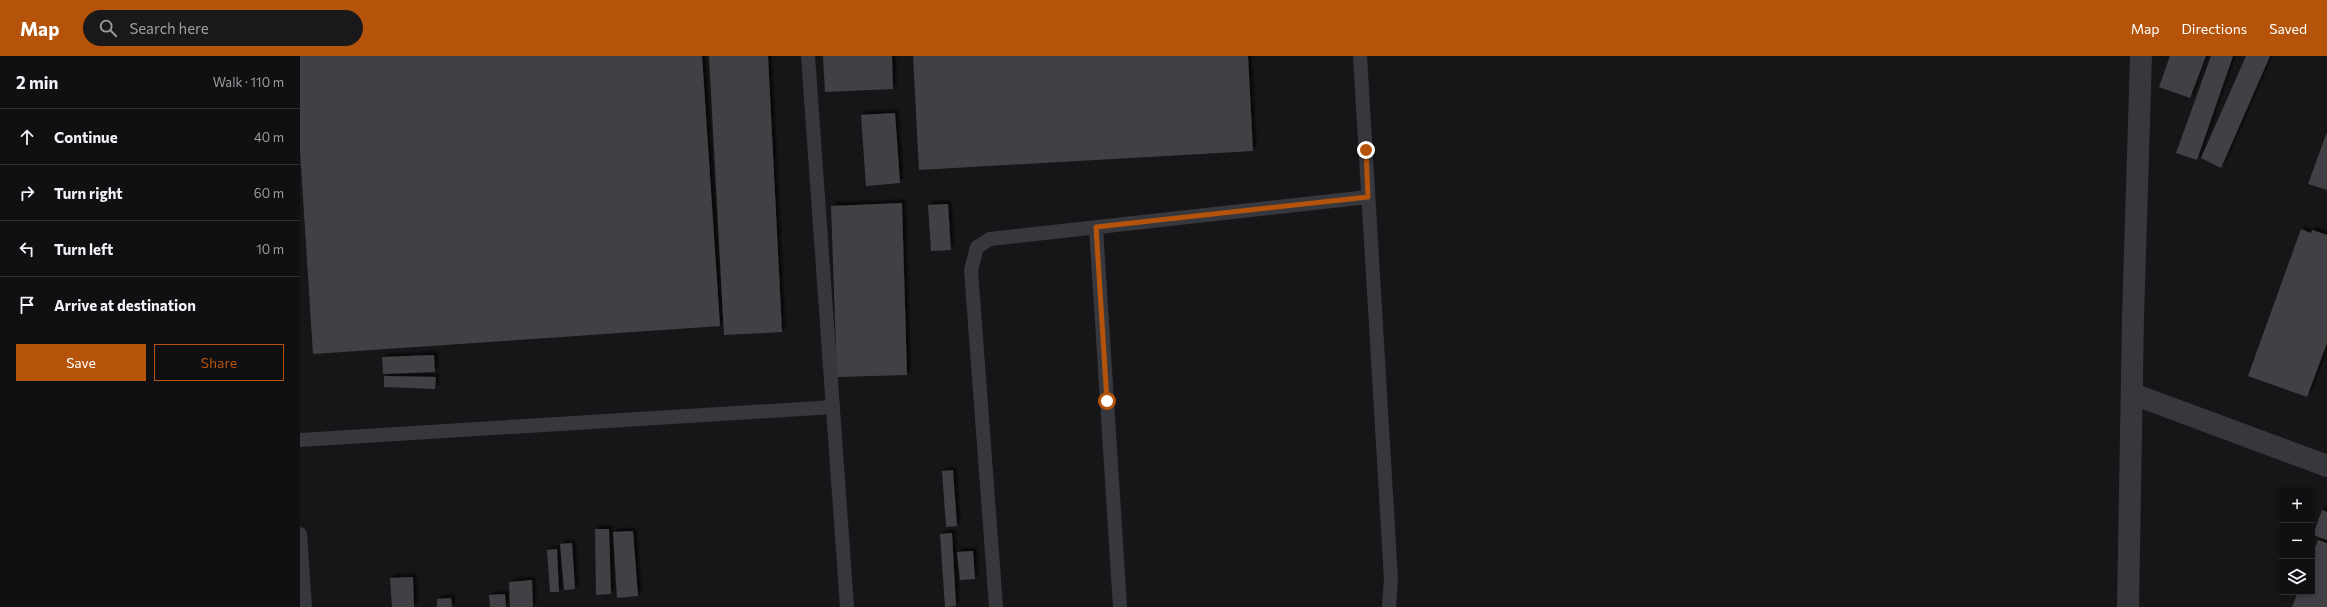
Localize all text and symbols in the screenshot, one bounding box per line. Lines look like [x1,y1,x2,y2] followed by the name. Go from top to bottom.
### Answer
[83,10,363,46] search box
[20,17,59,40] text: Map
[97,17,119,39] icon: search
[129,19,209,37] text: Search here
[2131,20,2160,37] text: Map
[2182,20,2247,37] text: Directions
[2269,20,2307,37] text: Saved
[16,72,58,93] text: 2 min
[213,74,284,90] text: Walk · 110 m
[16,126,38,148] icon: ahead
[54,128,118,146] text: Continue
[254,129,284,145] text: 40 m
[1357,141,1375,159] route end
[16,182,38,204] icon: right
[54,184,123,202] text: Turn right
[254,185,284,201] text: 60 m
[16,238,38,260] icon: left
[54,240,113,258] text: Turn left
[256,241,284,257] text: 10 m
[16,294,38,316] icon: arrive
[54,296,196,314] text: Arrive at destination
[16,344,146,381] button: Save
[154,344,284,381] button: Share
[1098,392,1116,410] route start
[2279,487,2315,595] map controls
[2279,487,2315,523] button: +
[2279,523,2315,559] button: −
[2279,559,2315,595] button: layers

